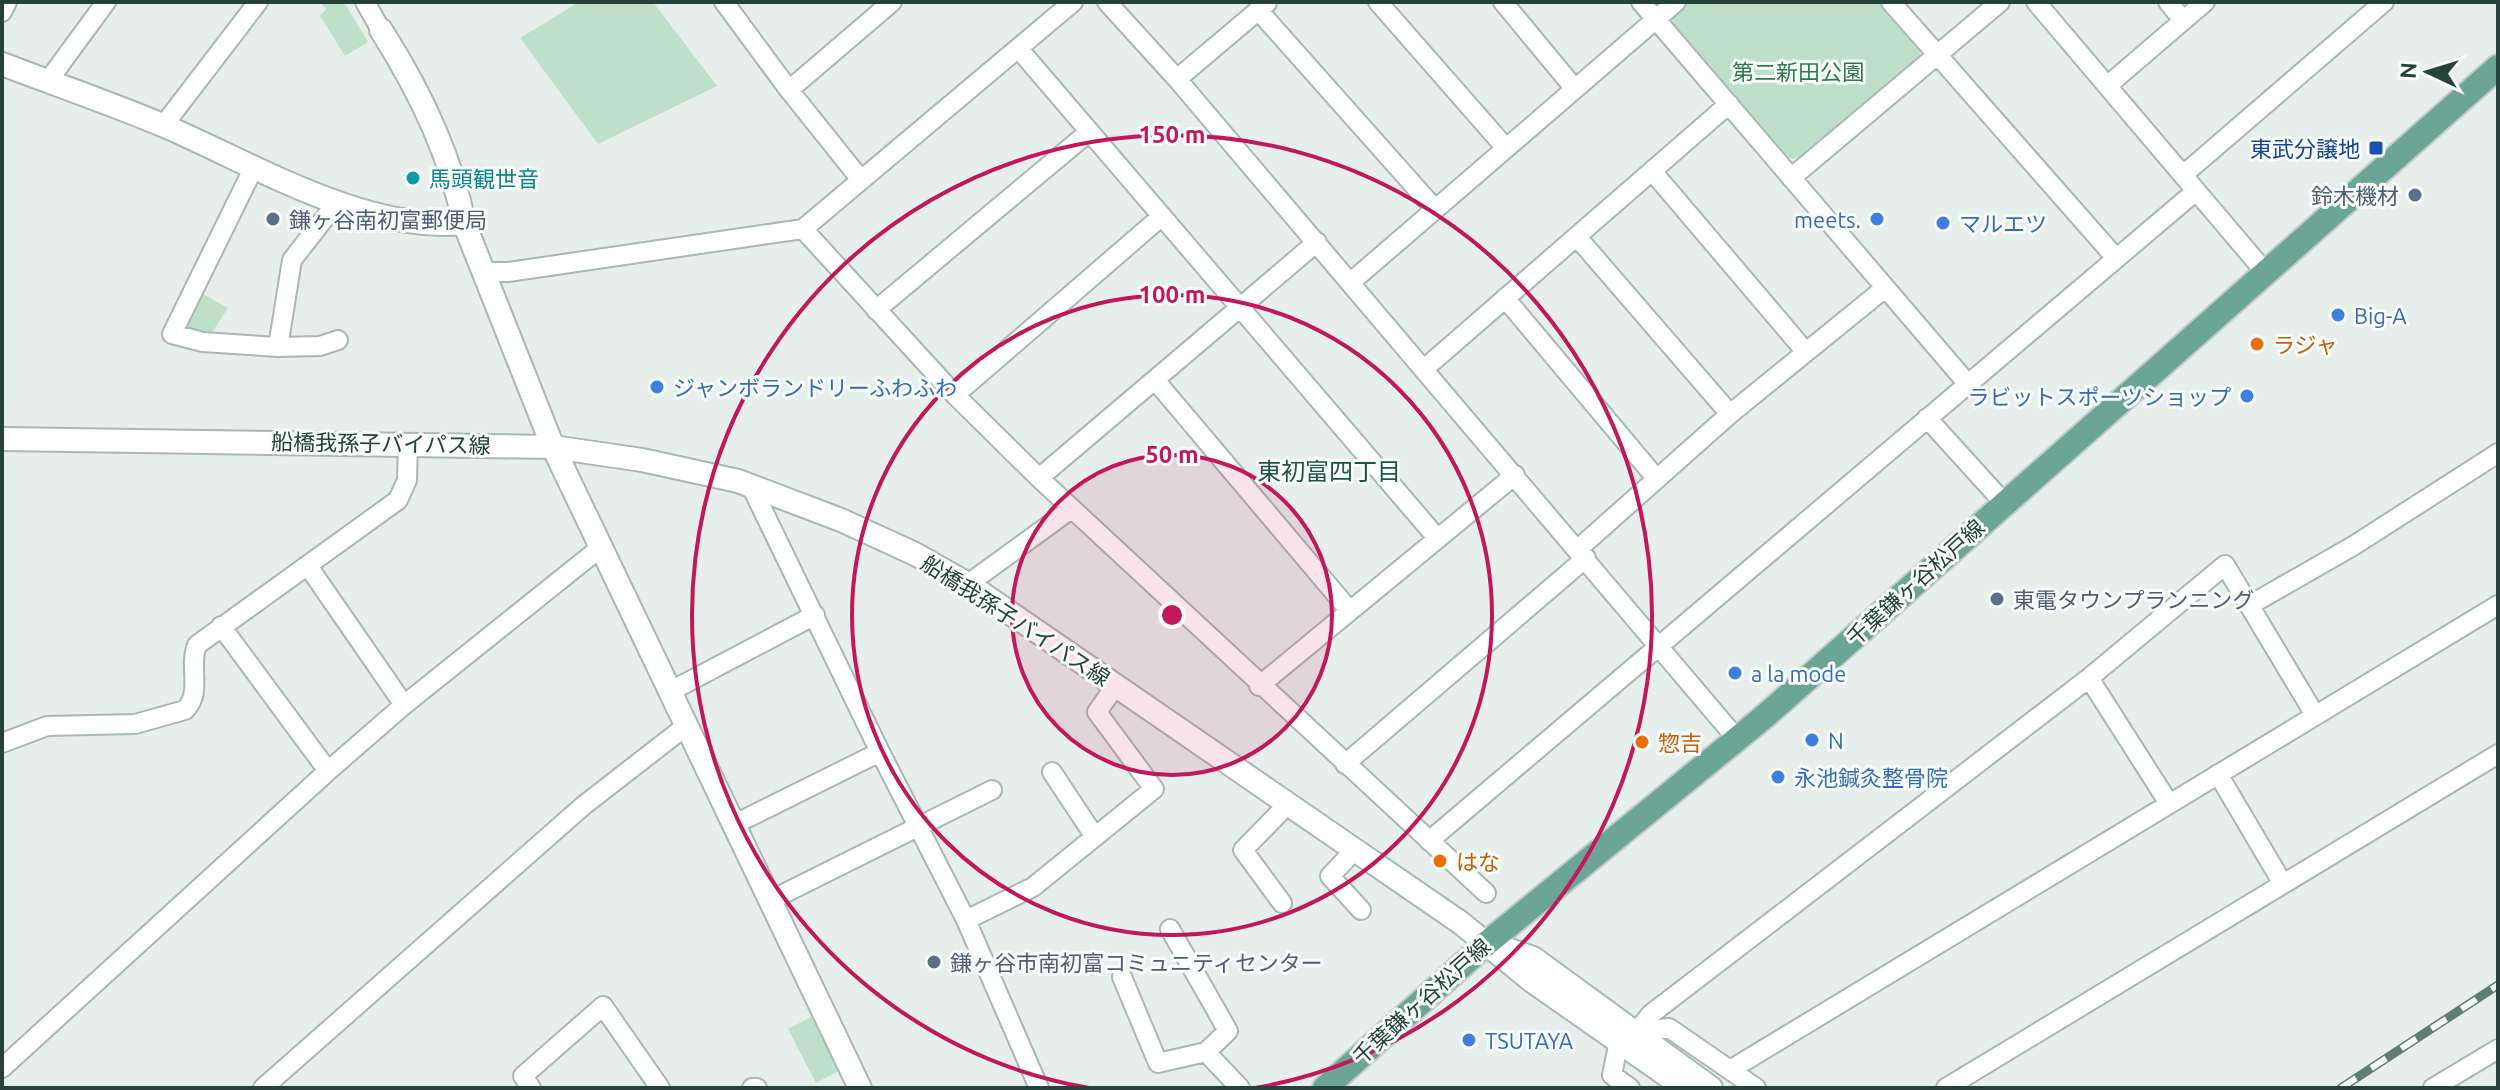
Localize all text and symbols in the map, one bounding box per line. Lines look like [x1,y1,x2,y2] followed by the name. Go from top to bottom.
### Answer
[2388,32,2468,112] north arrow
[1732,59,1864,84] park label: 第二新田公園
[2395,62,2421,80] text: N
[1139,121,1205,148] text: 150 m
[2250,136,2360,161] place label: 東武分譲地
[2367,139,2385,157] marker: 東武分譲地
[429,166,539,191] place label: 馬頭観世音
[404,169,422,187] marker: 馬頭観世音
[2311,183,2399,208] place label: 鈴木機材
[2406,186,2424,204] marker: 鈴木機材
[289,207,487,232] place label: 鎌ヶ谷南初富郵便局
[1794,207,1861,232] place label: meets.
[264,210,282,228] marker: 鎌ヶ谷南初富郵便局
[1868,210,1886,228] marker: meets.
[1959,211,2047,236] place label: マルエツ
[1934,214,1952,232] marker: マルエツ
[1139,281,1205,308] text: 100 m
[2354,303,2407,328] place label: Big-A
[2329,306,2347,324] marker: Big-A
[2273,332,2337,357] place label: ラジャ
[2248,335,2266,353] marker: ラジャ
[673,375,957,400] place label: ジャンボランドリーふわふわ
[648,378,666,396] marker: ジャンボランドリーふわふわ
[1967,384,2231,409] place label: ラビットスポーツショップ
[2238,387,2256,405] marker: ラビットスポーツショップ
[271,429,491,457] street label: 船橋我孫子バイパス線
[1145,441,1199,468] text: 50 m
[1257,458,1401,485] district label: 東初富四丁目
[1841,514,1989,650] street label: 千葉鎌ヶ谷松戸線
[917,550,1115,690] street label: 船橋我孫子バイパス線
[2013,587,2254,612] place label: 東電タウンプランニング
[1988,590,2006,608] marker: 東電タウンプランニング
[1158,601,1186,629] centre of rings
[1751,661,1846,686] place label: a la mode
[1726,664,1744,682] marker: a la mode
[1828,728,1844,753] place label: N
[1658,730,1702,755] place label: 惣吉
[1803,731,1821,749] marker: N
[1633,733,1651,751] marker: 惣吉
[1794,765,1948,790] place label: 永池鍼灸整骨院
[1769,768,1787,786] marker: 永池鍼灸整骨院
[1456,849,1500,874] place label: はな
[1431,852,1449,870] marker: はな
[1347,933,1495,1069] street label: 千葉鎌ヶ谷松戸線
[950,950,1323,975] place label: 鎌ヶ谷市南初富コミュニティセンター
[925,953,943,971] marker: 鎌ヶ谷市南初富コミュニティセンター
[1485,1028,1574,1053] place label: TSUTAYA
[1460,1031,1478,1049] marker: TSUTAYA

